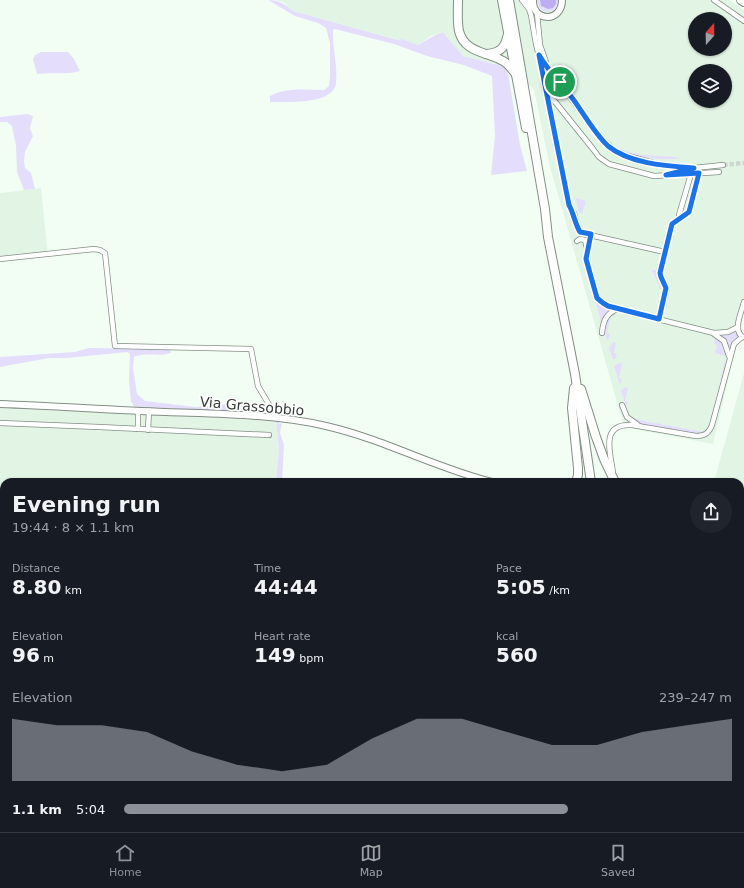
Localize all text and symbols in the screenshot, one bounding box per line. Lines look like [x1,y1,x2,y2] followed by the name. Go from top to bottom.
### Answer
[688,12,732,56] north arrow
[688,12,732,108] map controls
[688,64,732,108] button: layers
[543,65,577,99] pin
[549,71,571,93] icon: arrive
[199,393,305,419] street label: Via Grassobbio
[690,491,732,533] button: share
[12,492,161,517] text: Evening run
[12,520,134,535] text: 19:44 · 8 × 1.1 km
[12,562,60,575] text: Distance
[254,562,281,575] text: Time
[496,562,522,575] text: Pace
[12,575,61,599] text: 8.80
[254,575,318,599] text: 44:44
[496,575,546,599] text: 5:05
[61,584,82,597] text: km
[546,584,570,597] text: /km
[12,630,63,643] text: Elevation
[254,630,310,643] text: Heart rate
[496,630,518,643] text: kcal
[12,643,40,667] text: 96
[254,643,296,667] text: 149
[496,643,538,667] text: 560
[40,652,54,665] text: m
[296,652,324,665] text: bpm
[12,690,72,705] text: Elevation
[659,690,732,705] text: 239–247 m
[12,802,62,817] text: 1.1 km
[76,802,105,817] text: 5:04
[109,842,142,879] tab: Home
[360,842,383,879] tab: Map
[601,842,635,879] tab: Saved

